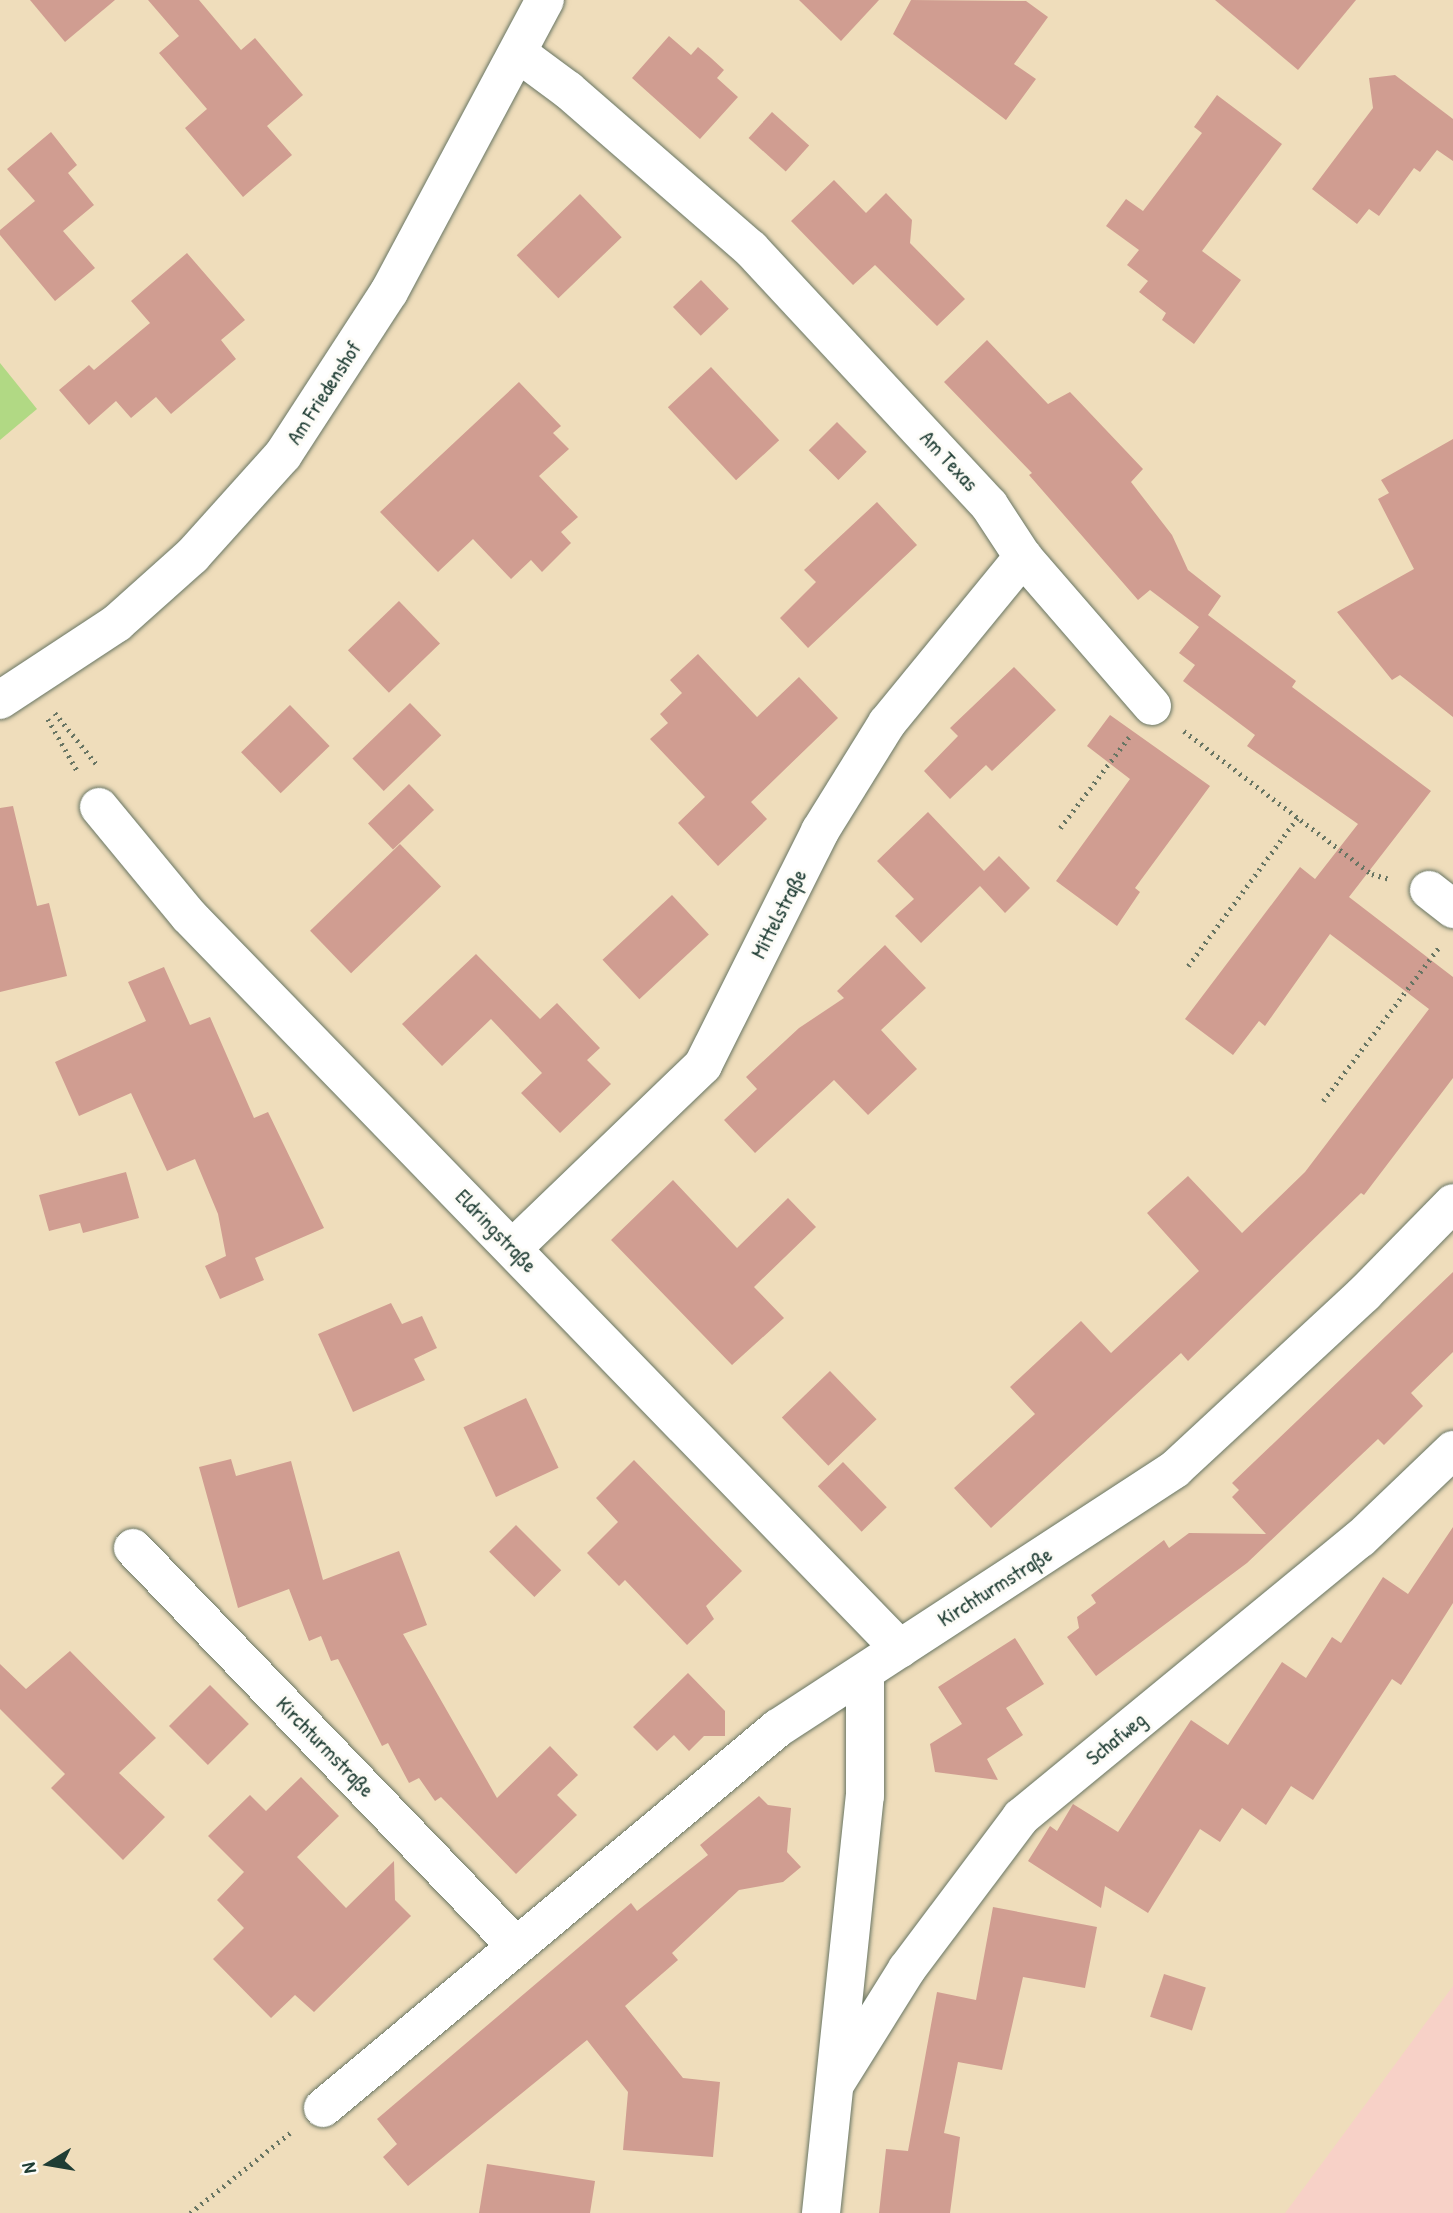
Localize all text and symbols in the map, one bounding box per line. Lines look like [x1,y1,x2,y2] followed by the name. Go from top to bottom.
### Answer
[281,337,367,449] street label: Am Friedenshof
[915,426,983,496] street label: Am Texas
[746,865,812,963] street label: Mittelstraße
[450,1184,542,1278] street label: Eldringstraße
[933,1542,1057,1632] street label: Kirchturmstraße
[271,1692,379,1802] street label: Kirchturmstraße
[1081,1707,1151,1771] street label: Schafweg
[14,2129,84,2199] north arrow
[15,2161,42,2175] text: N

